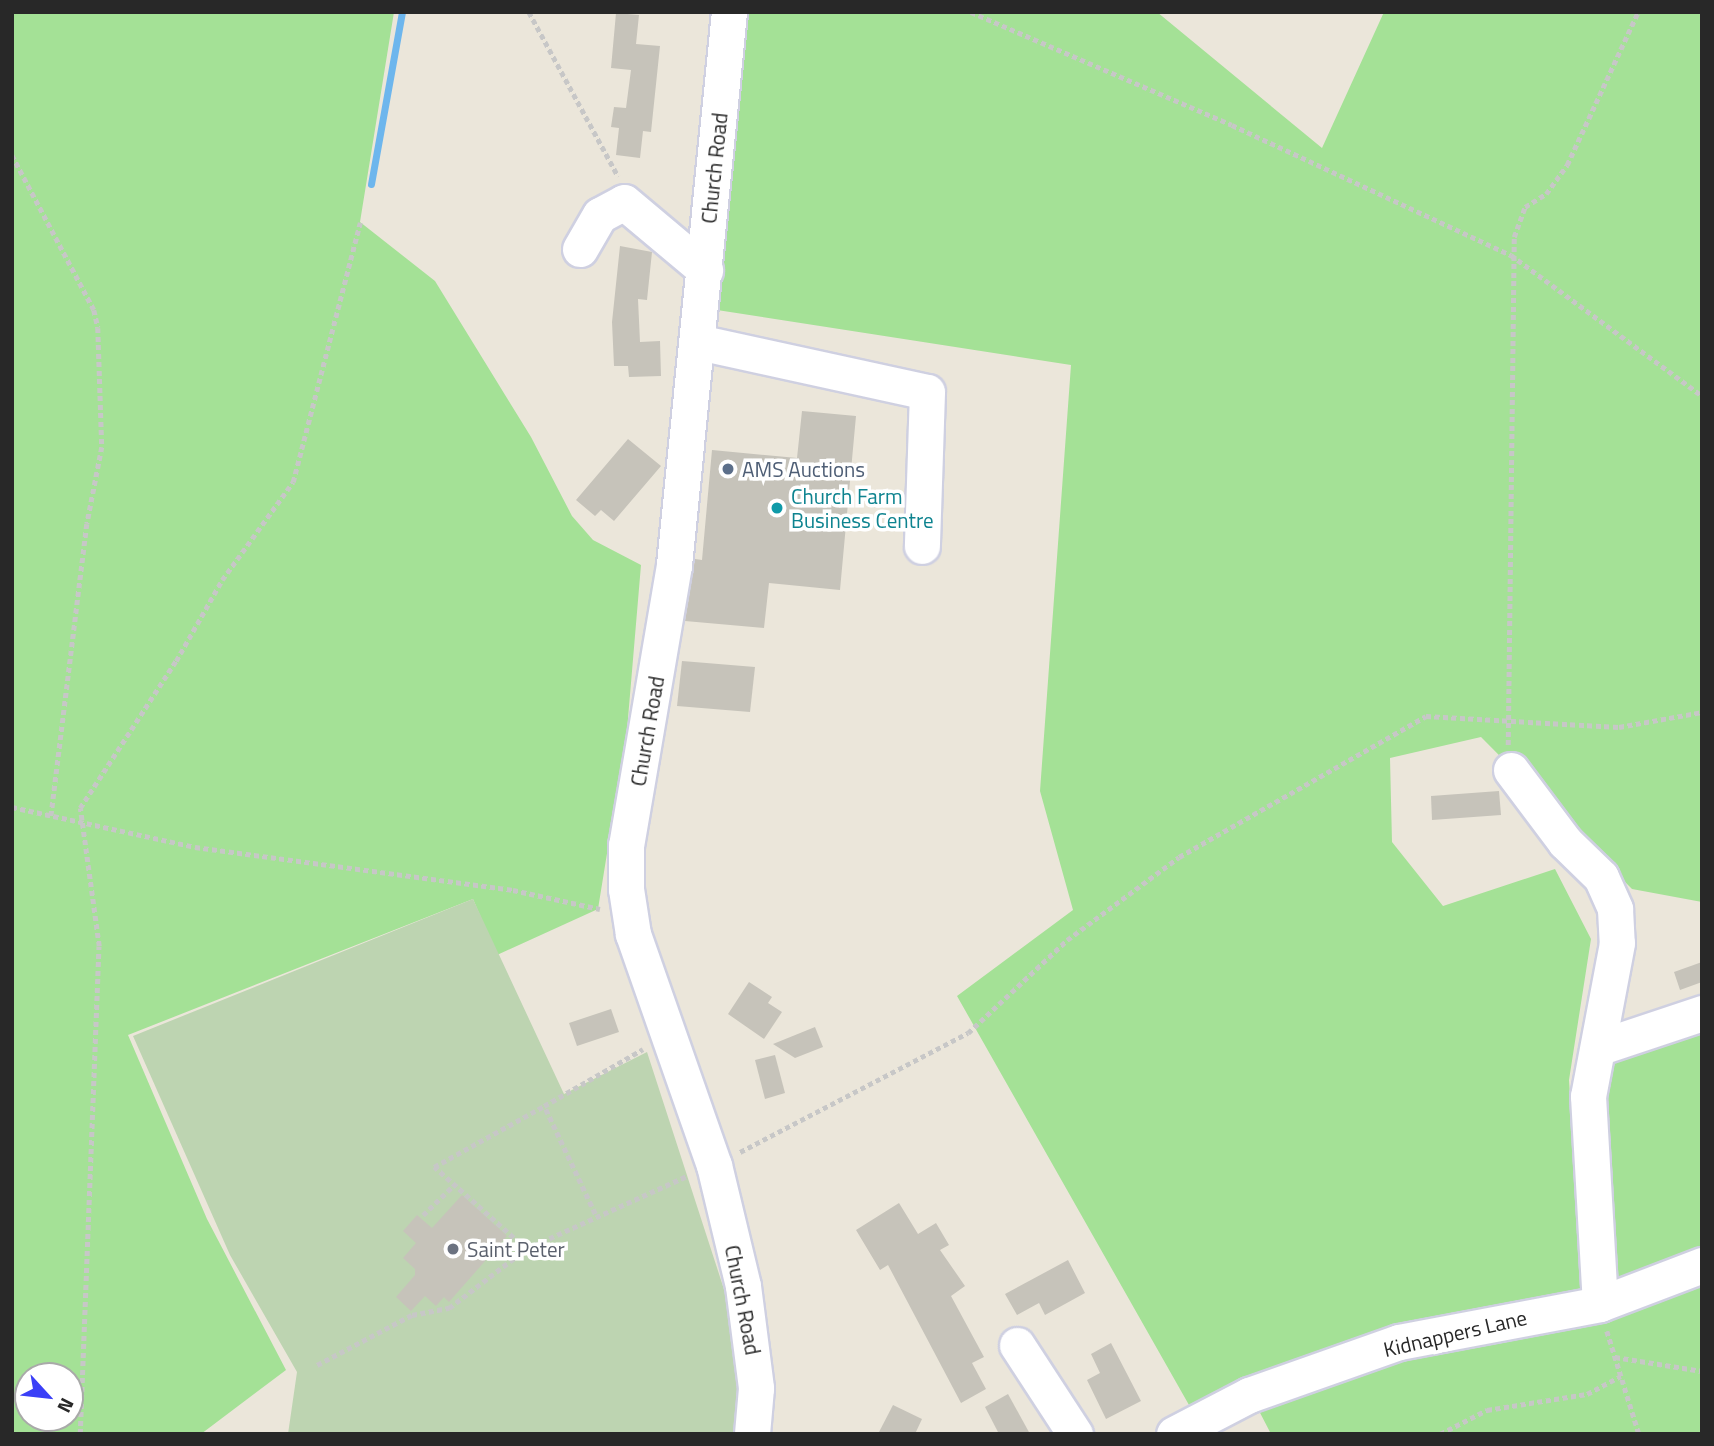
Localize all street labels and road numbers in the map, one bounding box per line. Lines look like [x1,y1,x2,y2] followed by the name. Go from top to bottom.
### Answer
[696,111,732,225] street label: Church Road
[625,674,669,788] street label: Church Road
[720,1243,766,1357] street label: Church Road
[1381,1304,1529,1362] street label: Kidnappers Lane

